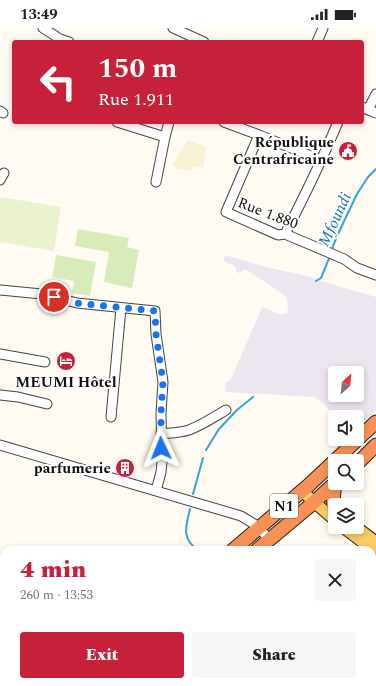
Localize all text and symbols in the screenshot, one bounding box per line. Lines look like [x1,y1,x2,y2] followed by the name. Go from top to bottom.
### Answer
[20,3,58,26] text: 13:49
[98,47,177,90] text: 150 m
[32,56,84,108] icon: left
[98,86,174,113] text: Rue 1.911
[233,131,334,171] place label: République Centrafricaine
[337,140,359,162] public building icon: République Centrafricaine
[312,188,358,250] water label: Mfoundi
[234,191,301,236] street label: Rue 1.880
[37,280,71,314] pin
[43,286,65,308] icon: arrive
[55,350,77,372] hotel icon: MEUMI Hôtel
[328,366,364,402] north arrow
[328,366,364,534] map controls
[15,371,117,394] place label: MEUMI Hôtel
[328,410,364,446] button: sound
[140,427,182,469] position arrow
[328,454,364,490] button: search
[34,457,111,480] place label: parfumerie
[114,457,136,479] building icon: parfumerie
[270,494,298,518] road number: N1
[328,498,364,534] button: layers
[20,552,86,588] text: 4 min
[314,559,356,601] button: close
[20,585,93,605] text: 260 m · 13:53
[20,632,184,678] button: Exit
[192,632,356,678] button: Share

